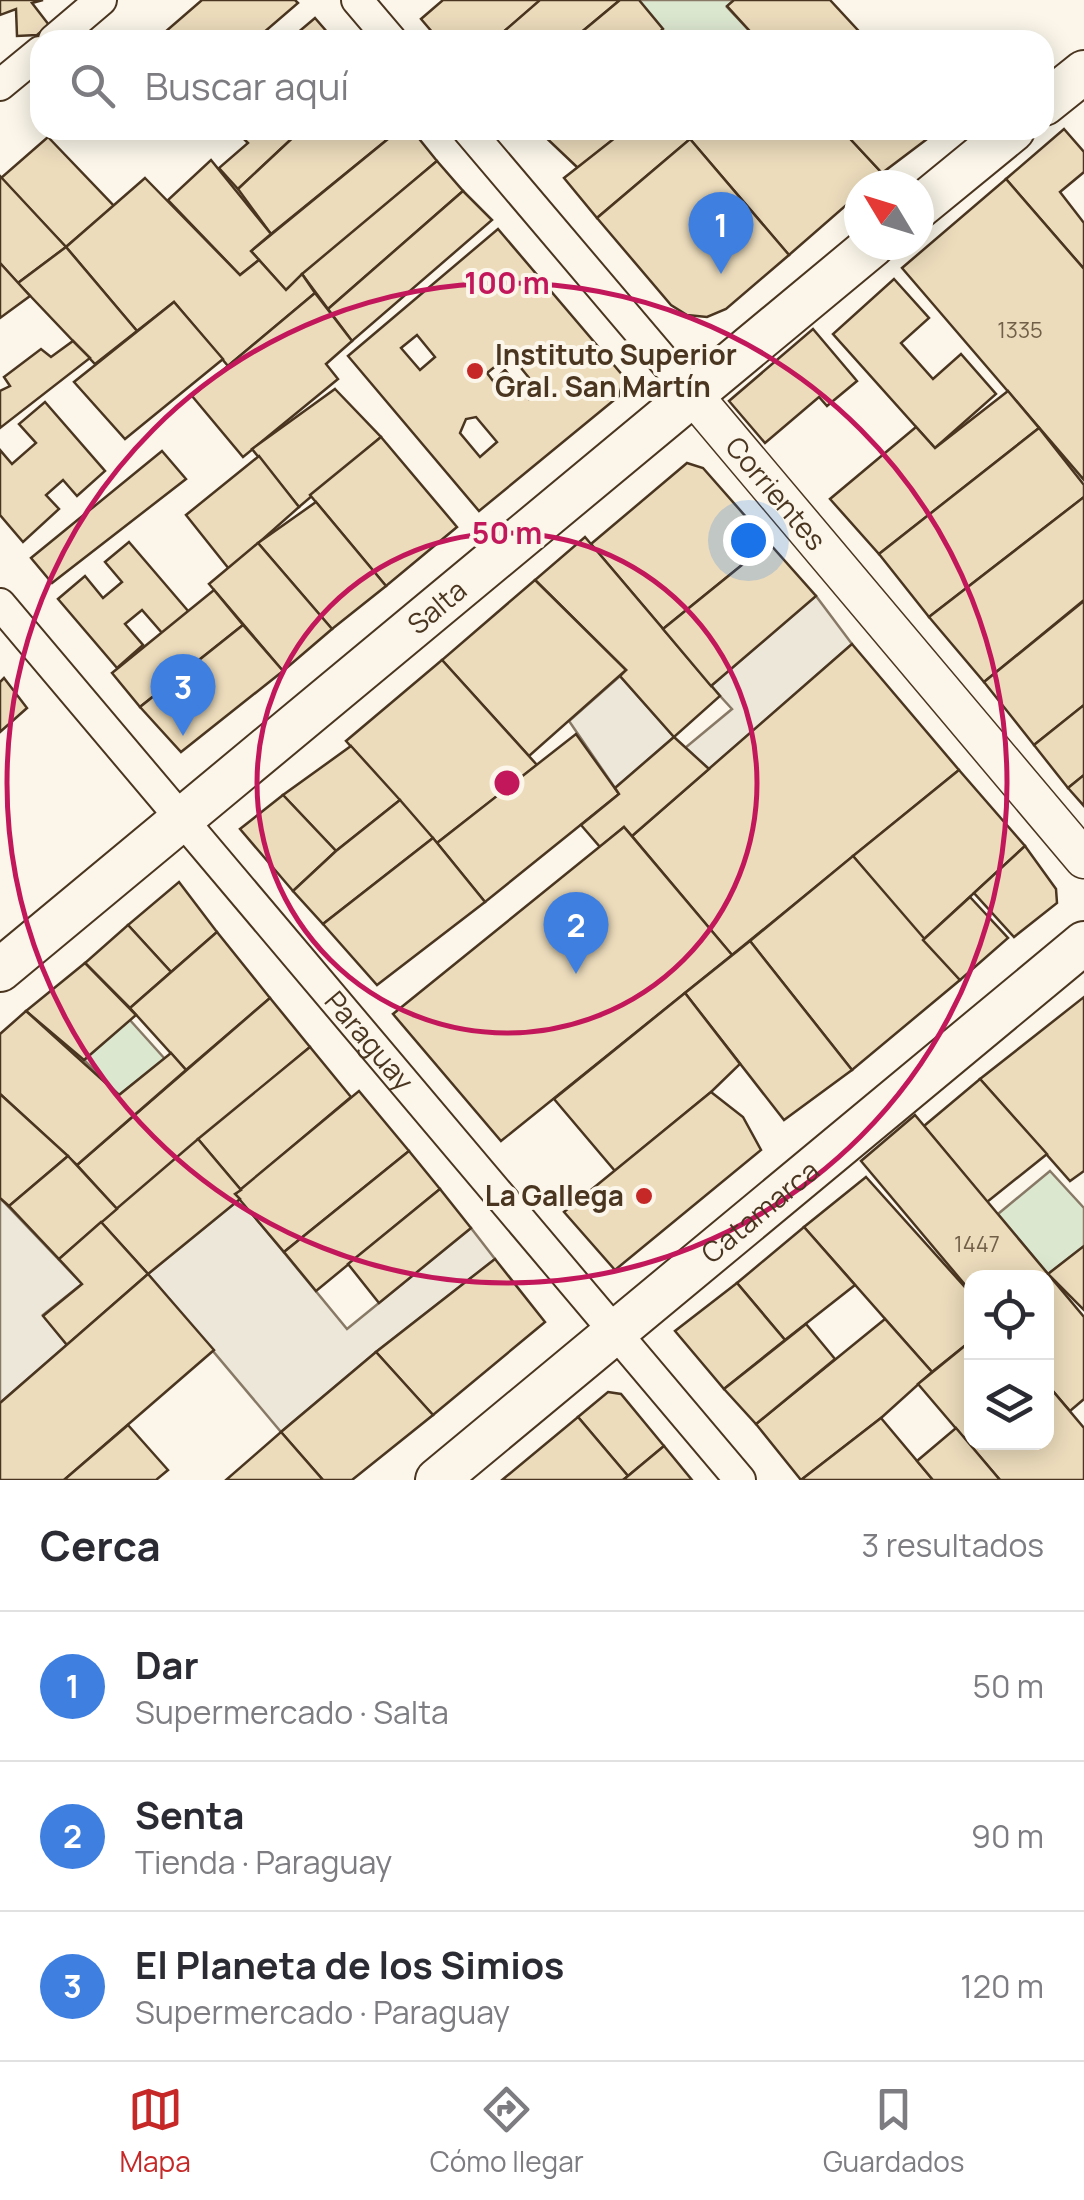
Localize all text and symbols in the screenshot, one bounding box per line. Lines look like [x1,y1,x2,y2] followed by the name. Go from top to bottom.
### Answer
[30,30,1054,140] search box
[65,58,120,113] icon: search
[145,59,349,111] text: Buscar aquí
[844,170,934,260] north arrow
[688,192,754,274] pin: 1
[464,262,550,303] text: 100 m
[997,315,1043,345] house number: 1335
[495,335,737,405] place label: Instituto Superior Gral. San Martín
[464,360,486,382] marker: Instituto Superior Gral. San Martín
[718,428,835,558] street label: Corrientes
[472,512,542,553] text: 50 m
[723,515,774,566] your location
[399,571,474,642] street label: Salta
[150,654,216,736] pin: 3
[489,765,525,801] centre of rings
[544,892,608,974] pin: 2
[317,982,423,1098] street label: Paraguay
[693,1151,827,1271] street label: Catamarca
[485,1176,624,1214] place label: La Gallega
[633,1185,655,1207] marker: La Gallega
[954,1229,1000,1259] house number: 1447
[964,1270,1054,1450] map controls
[964,1270,1054,1360] button: locate
[964,1360,1054,1450] button: layers
[40,1516,161,1574] text: Cerca
[862,1523,1044,1567] text: 3 resultados
[135,1638,199,1690] text: Dar
[65,1664,80,1708] text: 1
[972,1664,1044,1708] text: 50 m
[135,1690,449,1734] text: Supermercado · Salta
[135,1788,244,1840] text: Senta
[63,1814,82,1858] text: 2
[971,1814,1044,1858] text: 90 m
[135,1840,392,1884] text: Tienda · Paraguay
[135,1938,564,1990] text: El Planeta de los Simios
[63,1964,82,2008] text: 3
[960,1964,1044,2008] text: 120 m
[135,1990,510,2034] text: Supermercado · Paraguay
[120,2082,191,2180] tab: Mapa
[430,2082,584,2180] tab: Cómo llegar
[823,2082,964,2180] tab: Guardados

